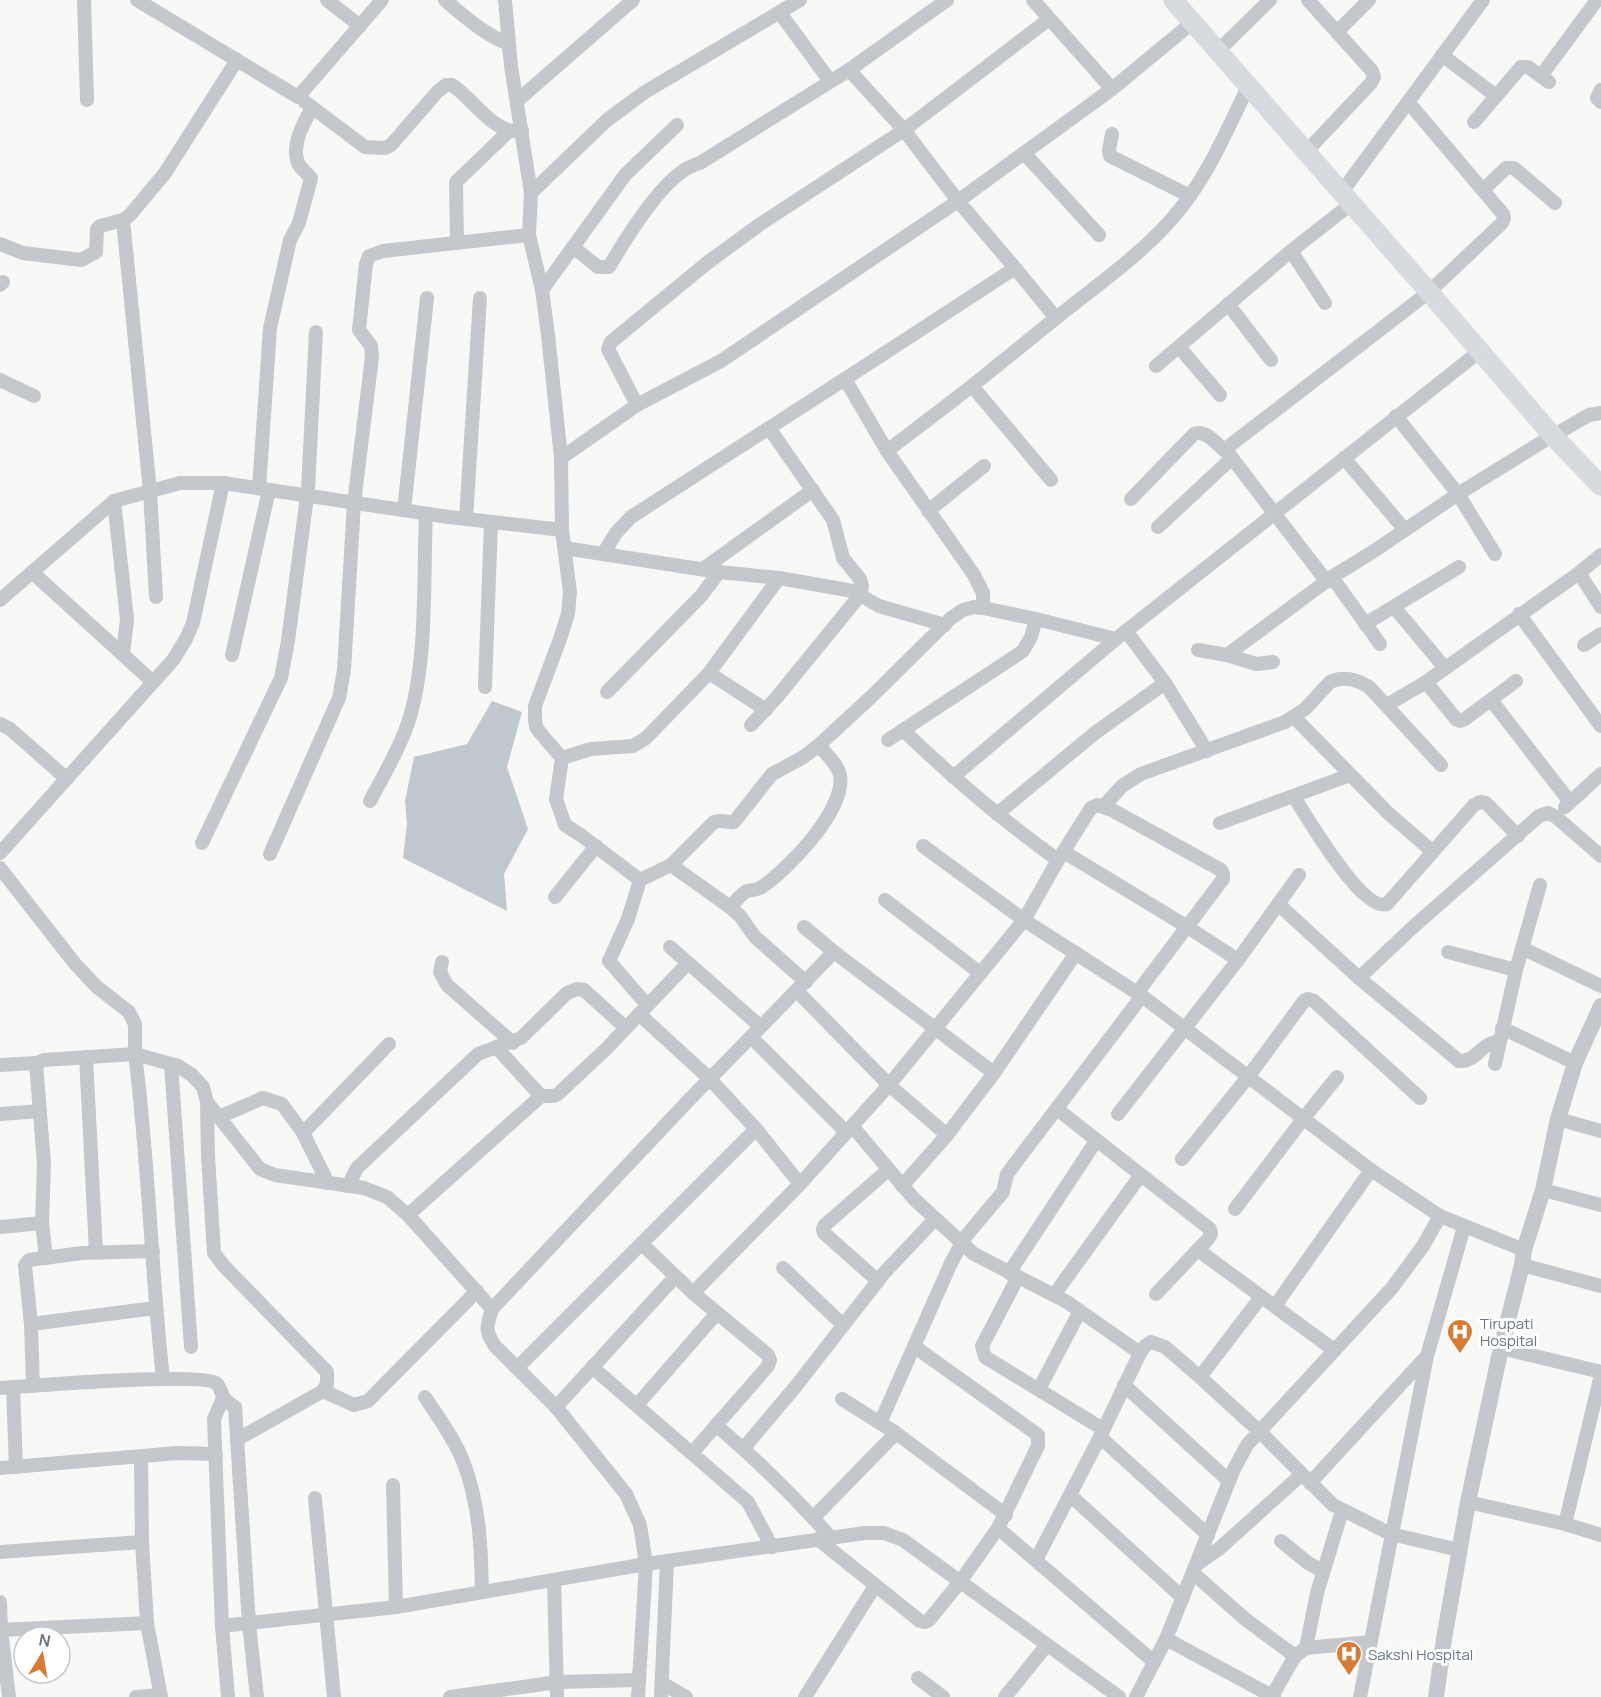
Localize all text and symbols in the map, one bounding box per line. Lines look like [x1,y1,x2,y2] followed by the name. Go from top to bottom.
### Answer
[1480,1313,1537,1351] place label: Tirupati Hospital
[1445,1317,1475,1355] hospital icon: Tirupati Hospital
[12,1625,72,1685] north arrow
[37,1628,53,1652] text: N
[1334,1639,1364,1677] hospital icon: Sakshi Hospital
[1368,1644,1473,1665] place label: Sakshi Hospital

